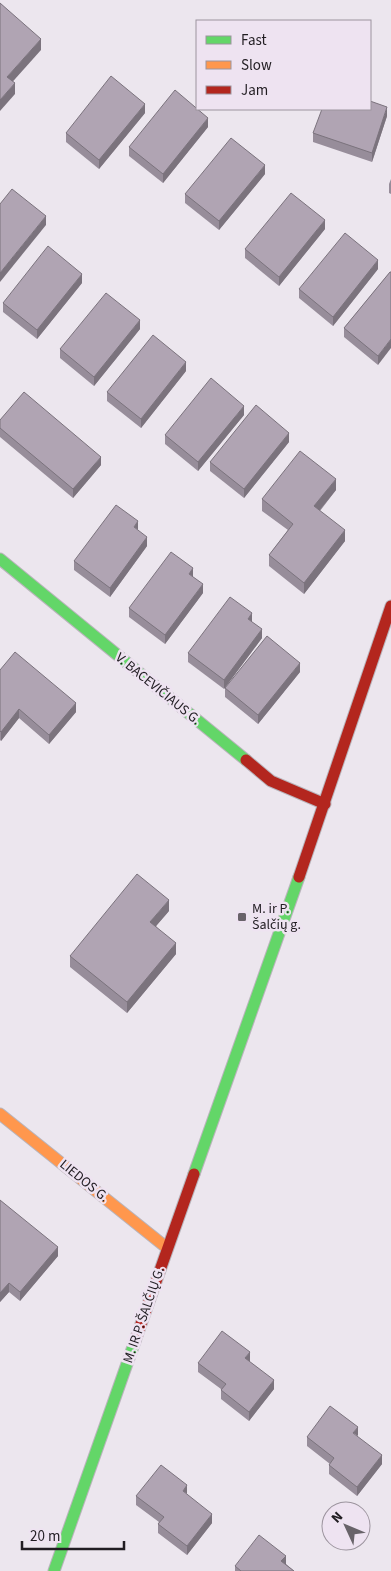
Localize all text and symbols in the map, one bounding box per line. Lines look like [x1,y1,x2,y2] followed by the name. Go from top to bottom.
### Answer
[196,20,371,110] legend
[241,30,267,51] text: Fast
[241,55,272,76] text: Slow
[241,80,268,101] text: Jam
[111,648,205,730] street label: V. BACEVIČIAUS G.
[252,899,301,935] place label: M. ir P. Šalčių g.
[236,911,248,923] marker: M. ir P. Šalčių g.
[55,1155,113,1207] street label: LIEDOS G.
[118,1264,170,1366] street label: M. IR P. ŠALČIŲ G.
[321,1501,371,1551] north arrow
[327,1507,348,1528] text: N
[22,1518,125,1550] scale bar
[30,1526,60,1547] text: 20 m

